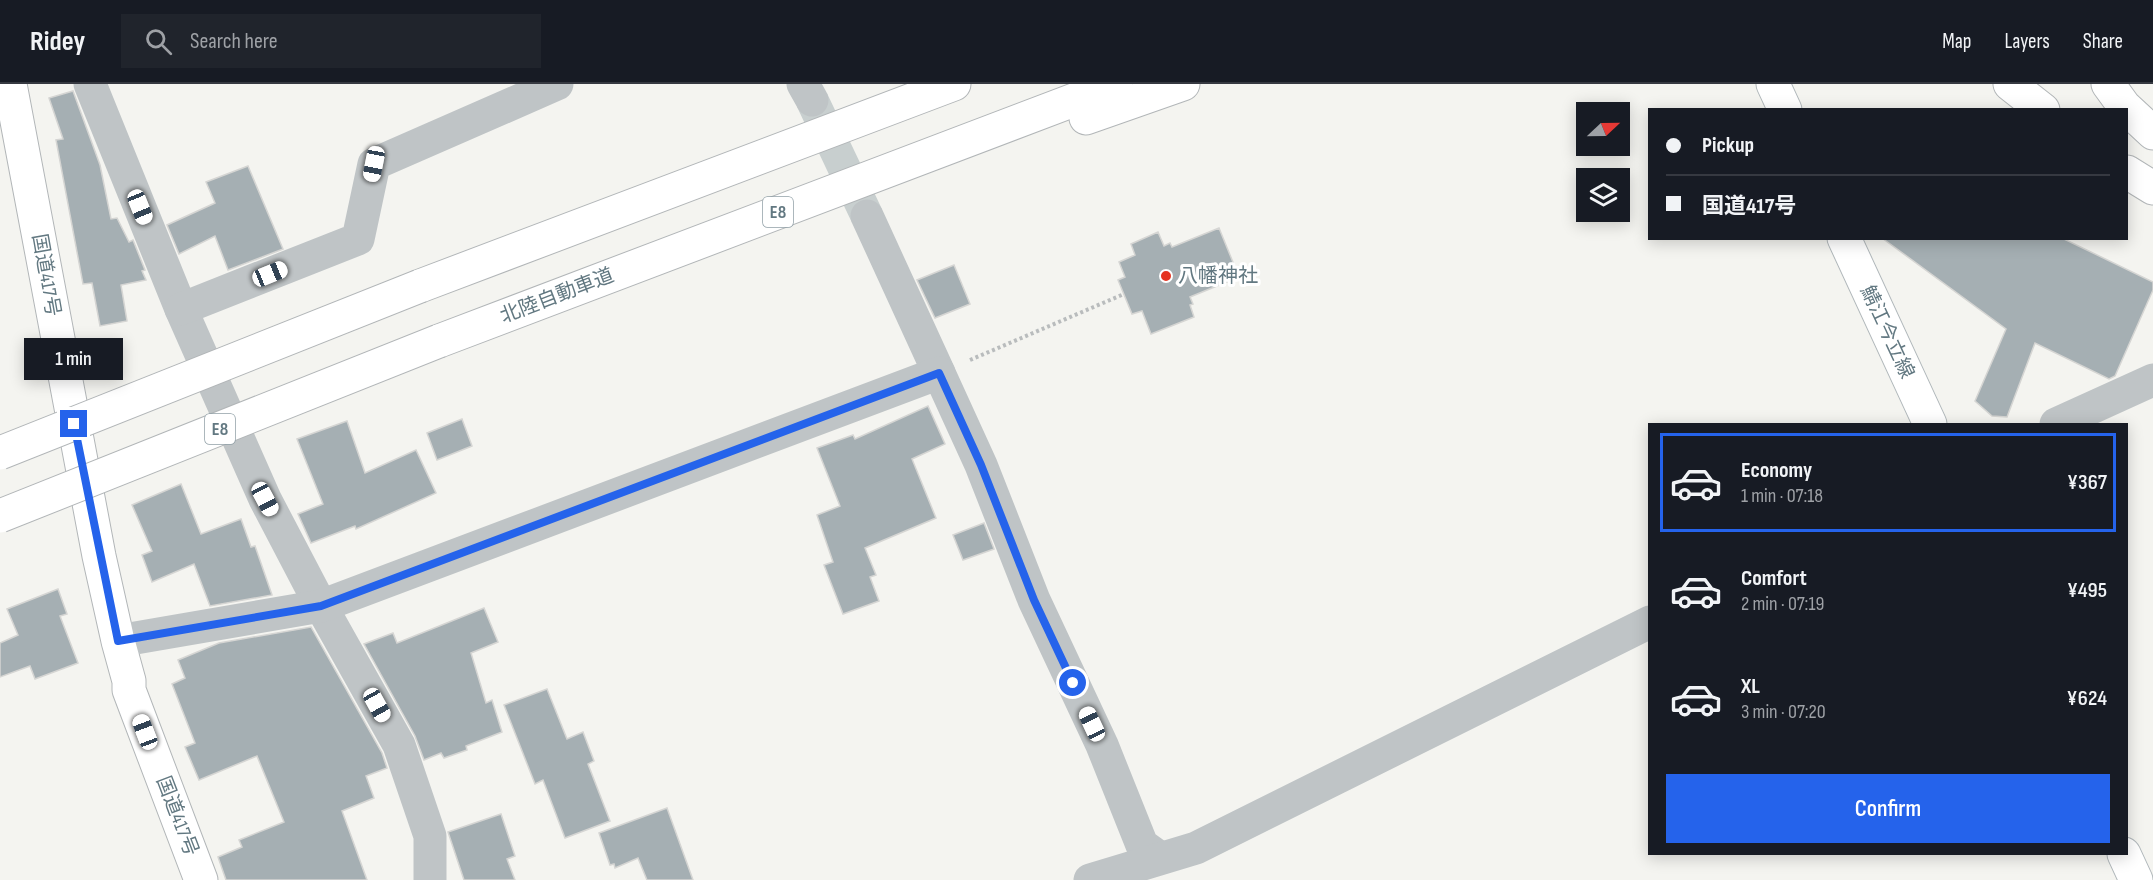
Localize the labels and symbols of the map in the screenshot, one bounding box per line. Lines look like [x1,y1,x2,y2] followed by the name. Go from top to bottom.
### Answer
[1576,102,1630,156] north arrow
[362,145,386,183] car
[125,187,155,227] car
[763,197,793,227] road number: E8
[27,232,65,318] street label: 国道417号
[250,259,290,289] car
[497,263,617,329] street label: 北陸自動車道
[1178,264,1258,288] place label: 八幡神社
[1159,269,1173,283] marker: 八幡神社
[1855,282,1919,382] street label: 鯖江今立線
[25,337,124,379] callout: 1 min
[60,410,87,437] route end
[205,414,235,444] road number: E8
[249,479,281,519] car
[1059,669,1086,696] route start
[360,685,394,725] car
[1076,704,1108,744] car
[130,712,160,752] car
[151,773,203,859] street label: 国道417号

